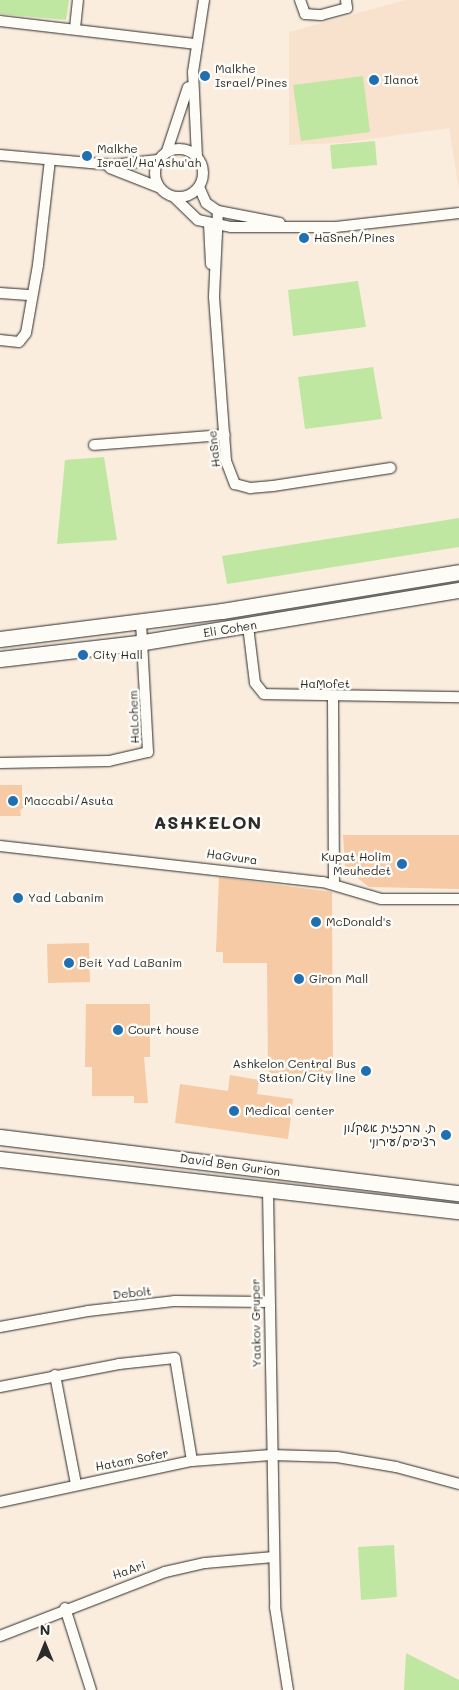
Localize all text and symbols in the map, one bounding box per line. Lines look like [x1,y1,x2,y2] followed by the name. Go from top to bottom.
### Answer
[215,62,287,90] place label: Malkhe Israel/Pines
[199,70,211,82] marker: Malkhe Israel/Pines
[384,73,419,87] place label: Ilanot
[368,74,380,86] marker: Ilanot
[97,142,201,170] place label: Malkhe Israel/Ha'Ashu'ah
[81,150,93,162] marker: Malkhe Israel/Ha'Ashu'ah
[314,231,395,245] place label: HaSneh/Pines
[298,232,310,244] marker: HaSneh/Pines
[205,430,223,468] street label: HaSne
[202,618,258,640] street label: Eli Cohen
[93,648,143,662] place label: City Hall
[77,649,89,661] marker: City Hall
[300,677,350,691] street label: HaMofet
[126,690,142,744] street label: HaLohem
[6,794,20,808] marker: Maccabi/Asuta
[24,794,114,808] place label: Maccabi/Asuta
[153,811,263,833] district label: ASHKELON
[206,846,258,868] street label: HaGvura
[321,850,391,878] place label: Kupat Holim Meuhedet
[395,857,409,871] marker: Kupat Holim Meuhedet
[28,891,104,905] place label: Yad Labanim
[12,892,24,904] marker: Yad Labanim
[326,915,391,929] place label: McDonald's
[310,916,322,928] marker: McDonald's
[79,956,182,970] place label: Beit Yad LaBanim
[63,957,75,969] marker: Beit Yad LaBanim
[309,972,368,986] place label: Giron Mall
[293,973,305,985] marker: Giron Mall
[128,1023,199,1037] place label: Court house
[112,1024,124,1036] marker: Court house
[233,1057,356,1085] place label: Ashkelon Central Bus Station/City line
[360,1065,372,1077] marker: Ashkelon Central Bus Station/City line
[227,1104,241,1118] marker: Medical center
[245,1104,335,1118] place label: Medical center
[344,1121,436,1149] place label: ת. מרכזית אשקלון רציפים/עירוני
[440,1129,452,1141] marker: ת. מרכזית אשקלון רציפים/עירוני
[179,1151,281,1179] street label: David Ben Gurion
[248,1278,264,1368] street label: Yaakov Gruper
[112,1284,152,1302] street label: Debolt
[94,1446,170,1474] street label: Hatam Sofer
[111,1558,147,1582] street label: HaAri
[20,1620,70,1670] north arrow
[40,1620,50,1639] text: N

